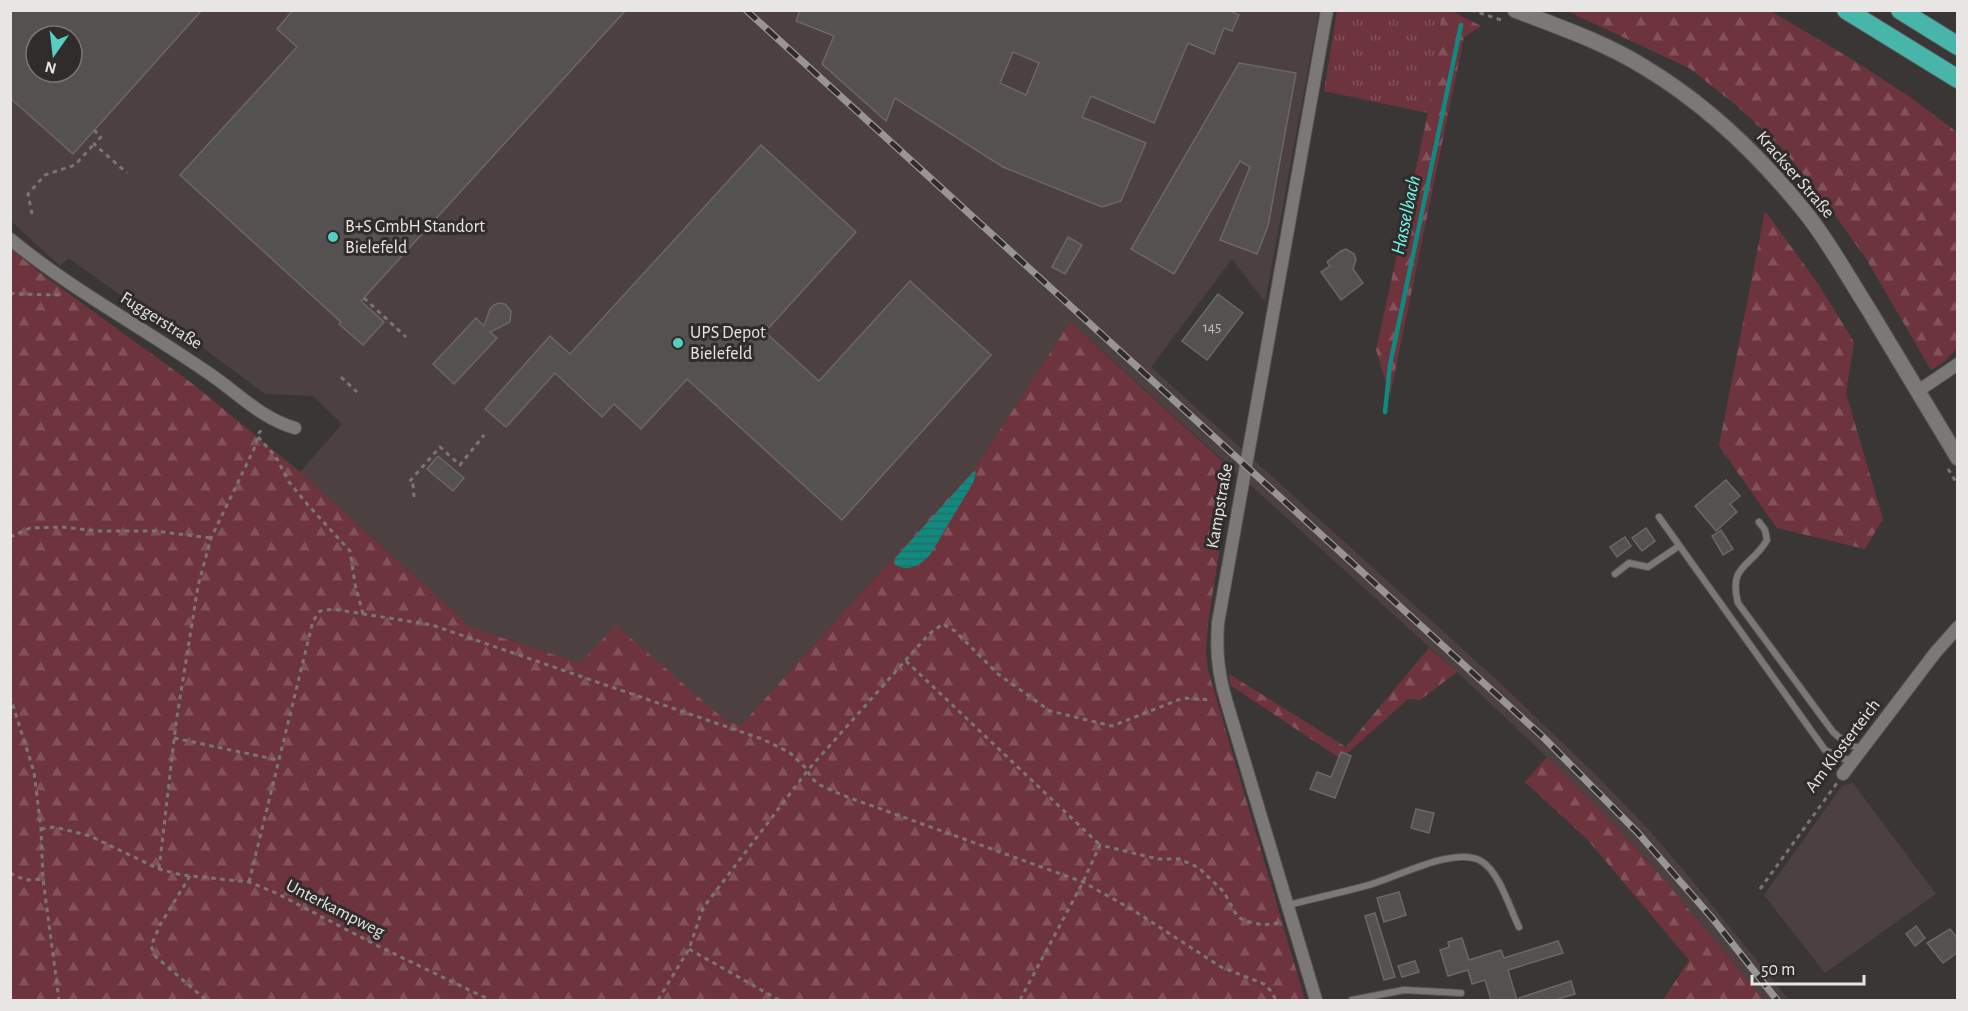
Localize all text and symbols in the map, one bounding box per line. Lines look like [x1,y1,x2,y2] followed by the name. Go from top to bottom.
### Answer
[24,24,84,84] north arrow
[43,58,58,77] text: N
[1752,128,1838,222] street label: Krackser Straße
[1388,174,1424,256] water label: Hasselbach
[345,218,485,257] place label: B+S GmbH Standort Bielefeld
[326,230,340,244] marker: B+S GmbH Standort Bielefeld
[117,289,205,353] street label: Fuggerstraße
[1203,320,1221,335] house number: 145
[690,324,766,363] place label: UPS Depot Bielefeld
[671,336,685,350] marker: UPS Depot Bielefeld
[1204,462,1236,550] street label: Kampstraße
[1802,696,1884,796] street label: Am Klosterteich
[283,876,387,942] street label: Unterkampweg
[1752,948,1864,986] scale bar
[1761,961,1795,979] text: 50 m

